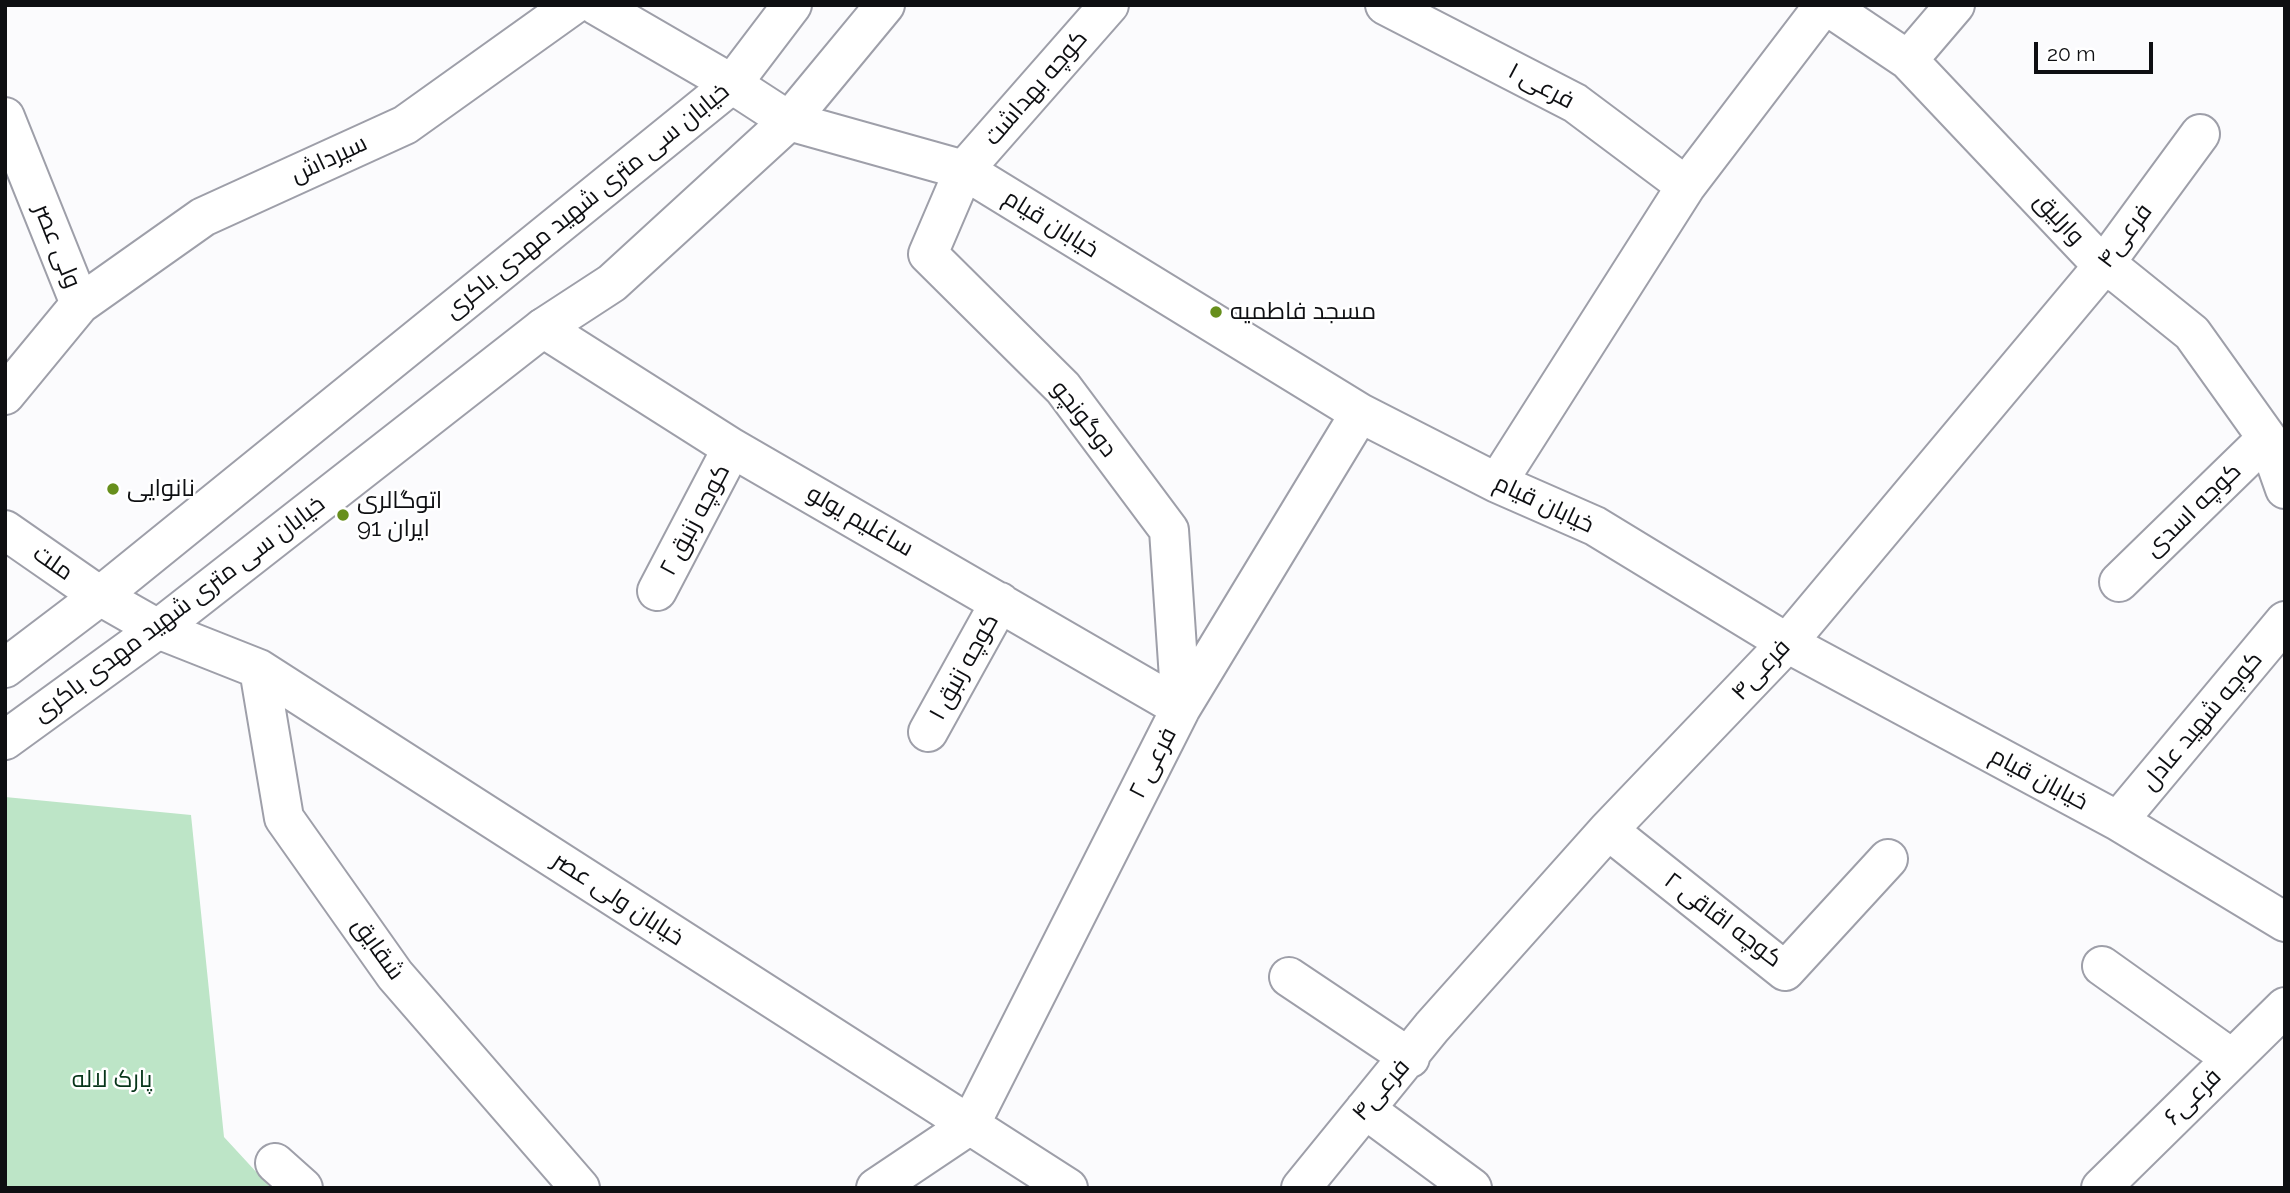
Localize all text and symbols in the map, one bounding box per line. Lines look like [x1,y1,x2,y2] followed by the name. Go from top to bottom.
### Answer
[978,25,1094,151] street label: کوچه بهداشت
[2038,28,2157,72] scale bar
[2047,41,2095,66] text: 20 m
[1503,57,1579,115] street label: فرعی ۱
[439,77,735,325] street label: خیابان سی متری شهید مهدی باکری
[286,129,372,189] street label: سیرداش
[998,183,1104,265] street label: خیابان قیام
[2028,187,2090,251] street label: وارلیق
[2091,198,2159,274] street label: فرعی۴
[27,200,87,292] street label: ولی عصر
[1230,298,1376,326] place label: مسجد فاطمیه
[1208,304,1224,320] marker: مسجد فاطمیه
[1045,375,1123,463] street label: دوگونچو
[2139,457,2247,563] street label: کوچه اسدی
[654,459,736,581] street label: کوچه زنبق ۲
[1490,468,1598,540] street label: خیابان قیام
[127,475,195,503] place label: نانوایی
[802,479,918,563] street label: ساغلیم یولو
[105,481,121,497] marker: نانوایی
[357,487,442,543] place label: اتوگالری ایران 91
[27,490,331,728] street label: خیابان سی متری شهید مهدی باکری
[335,507,351,523] marker: اتوگالری ایران 91
[27,539,79,587] street label: ملت
[923,609,1005,725] street label: کوچه زنبق ۱
[1726,633,1796,707] street label: فرعی۴
[2135,646,2269,796] street label: کوچه شهید عادل
[1123,723,1183,803] street label: فرعی ۲
[1985,741,2093,817] street label: خیابان قیام
[547,846,689,952] street label: خیابان ولی عصر
[1658,866,1788,974] street label: کوچه اقاقی ۲
[346,912,410,986] street label: شقایق
[1346,1053,1416,1127] street label: فرعی۴
[2159,1063,2227,1131] street label: فرعی۶
[72,1066,152,1094] park label: پارک لاله

